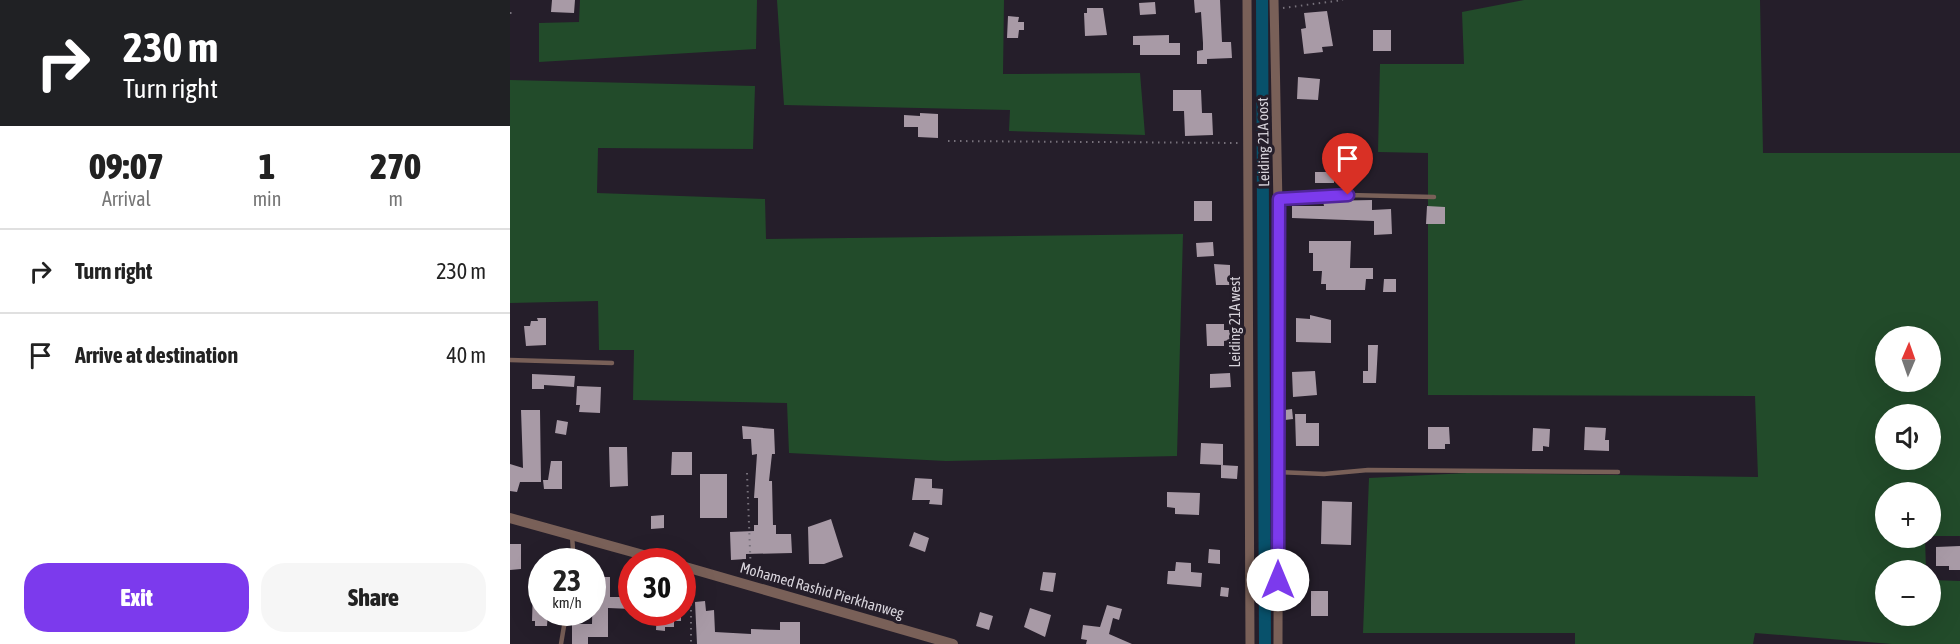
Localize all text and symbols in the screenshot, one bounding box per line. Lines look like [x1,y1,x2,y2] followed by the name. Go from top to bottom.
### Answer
[123,23,218,71] text: 230 m
[24,24,102,102] icon: right
[123,73,218,104] text: Turn right
[1254,97,1272,187] street label: Leiding 21A oost
[1322,133,1373,195] pin
[1331,142,1364,175] icon: arrive
[89,145,164,187] text: 09:07
[259,145,275,187] text: 1
[370,145,421,187] text: 270
[102,187,151,210] text: Arrival
[253,187,281,210] text: min
[388,187,403,210] text: m
[24,255,57,288] icon: right
[75,258,152,284] text: Turn right
[436,258,486,284] text: 230 m
[1226,276,1243,368] street label: Leiding 21A west
[1875,326,1941,392] north arrow
[1875,326,1941,626] map controls
[24,339,57,372] icon: arrive
[75,342,238,368] text: Arrive at destination
[446,342,486,368] text: 40 m
[1875,404,1941,470] button: sound
[1875,482,1941,548] button: +
[618,548,696,626] speed limit sign: 30
[1246,548,1310,612] position arrow
[738,558,906,622] street label: Mohamed Rashid Pierkhanweg
[1875,560,1941,626] button: −
[24,563,249,632] button: Exit
[261,563,486,632] button: Share
[553,563,581,597] text: 23
[552,594,582,611] text: km/h

